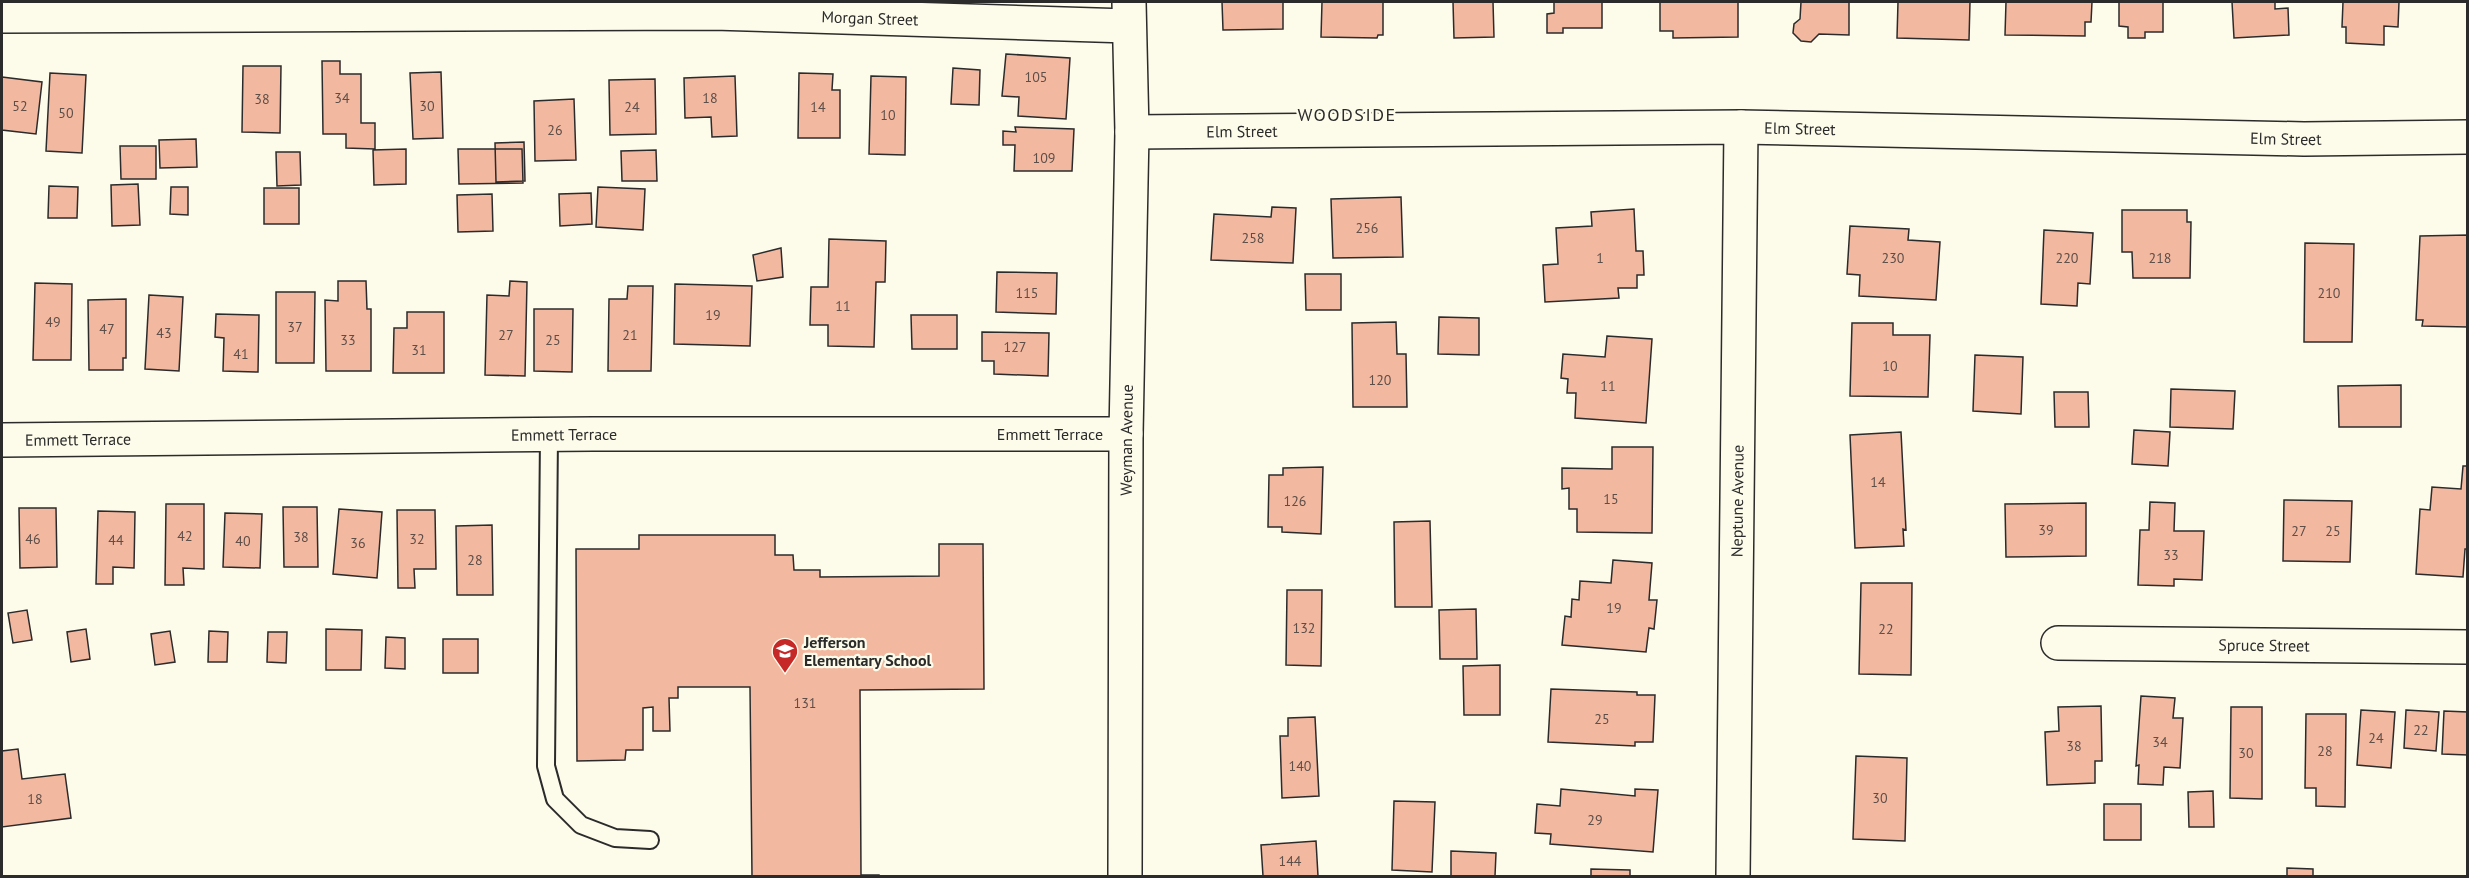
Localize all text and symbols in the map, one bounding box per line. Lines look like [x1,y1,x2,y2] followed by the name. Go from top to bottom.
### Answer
[821,6,919,29] street label: Morgan Street
[1025,68,1047,86] house number: 105
[334,89,350,107] house number: 34
[702,89,718,107] house number: 18
[254,90,270,108] house number: 38
[12,97,28,115] house number: 52
[419,97,435,115] house number: 30
[624,98,640,116] house number: 24
[810,98,826,116] house number: 14
[1297,103,1397,126] district label: WOODSIDE
[58,104,74,122] house number: 50
[880,106,896,124] house number: 10
[1764,117,1836,139] street label: Elm Street
[547,121,563,139] house number: 26
[1206,121,1278,141] street label: Elm Street
[2250,128,2322,149] street label: Elm Street
[1033,149,1055,167] house number: 109
[1356,219,1378,237] house number: 256
[1242,229,1264,247] house number: 258
[1596,249,1604,267] house number: 1
[1882,249,1905,267] house number: 230
[2056,249,2079,267] house number: 220
[2149,249,2171,267] house number: 218
[1016,284,1038,302] house number: 115
[2318,284,2341,302] house number: 210
[835,297,851,315] house number: 11
[705,306,721,324] house number: 19
[45,313,61,331] house number: 49
[287,318,303,336] house number: 37
[99,320,115,338] house number: 47
[156,324,172,342] house number: 43
[498,326,514,344] house number: 27
[622,326,638,344] house number: 21
[340,331,356,349] house number: 33
[545,331,561,349] house number: 25
[1004,338,1026,356] house number: 127
[411,341,427,359] house number: 31
[233,345,249,363] house number: 41
[1882,357,1898,375] house number: 10
[1369,371,1392,389] house number: 120
[1600,377,1616,395] house number: 11
[1116,384,1137,496] street label: Weyman Avenue
[511,424,617,445] street label: Emmett Terrace
[997,424,1103,444] street label: Emmett Terrace
[25,429,131,450] street label: Emmett Terrace
[1726,445,1748,557] street label: Neptune Avenue
[1870,473,1886,491] house number: 14
[1603,490,1619,508] house number: 15
[1284,492,1306,510] house number: 126
[2038,521,2054,539] house number: 39
[2291,522,2307,540] house number: 27
[2325,522,2341,540] house number: 25
[177,527,193,545] house number: 42
[293,528,309,546] house number: 38
[25,530,41,548] house number: 46
[409,530,425,548] house number: 32
[108,531,124,549] house number: 44
[235,532,251,550] house number: 40
[350,534,366,552] house number: 36
[2163,546,2179,564] house number: 33
[467,551,483,569] house number: 28
[1606,599,1622,617] house number: 19
[1293,619,1315,637] house number: 132
[1878,620,1894,638] house number: 22
[803,632,931,670] place label: Jefferson Elementary School
[2218,635,2310,655] street label: Spruce Street
[770,636,800,674] school or university icon: Jefferson Elementary School
[794,694,816,712] house number: 131
[1594,710,1610,728] house number: 25
[2413,721,2429,739] house number: 22
[2368,729,2384,747] house number: 24
[2152,733,2168,751] house number: 34
[2066,737,2082,755] house number: 38
[2317,742,2333,760] house number: 28
[2238,744,2254,762] house number: 30
[1289,757,1312,775] house number: 140
[1872,789,1888,807] house number: 30
[27,790,43,808] house number: 18
[1587,811,1603,829] house number: 29
[1279,852,1302,870] house number: 144

